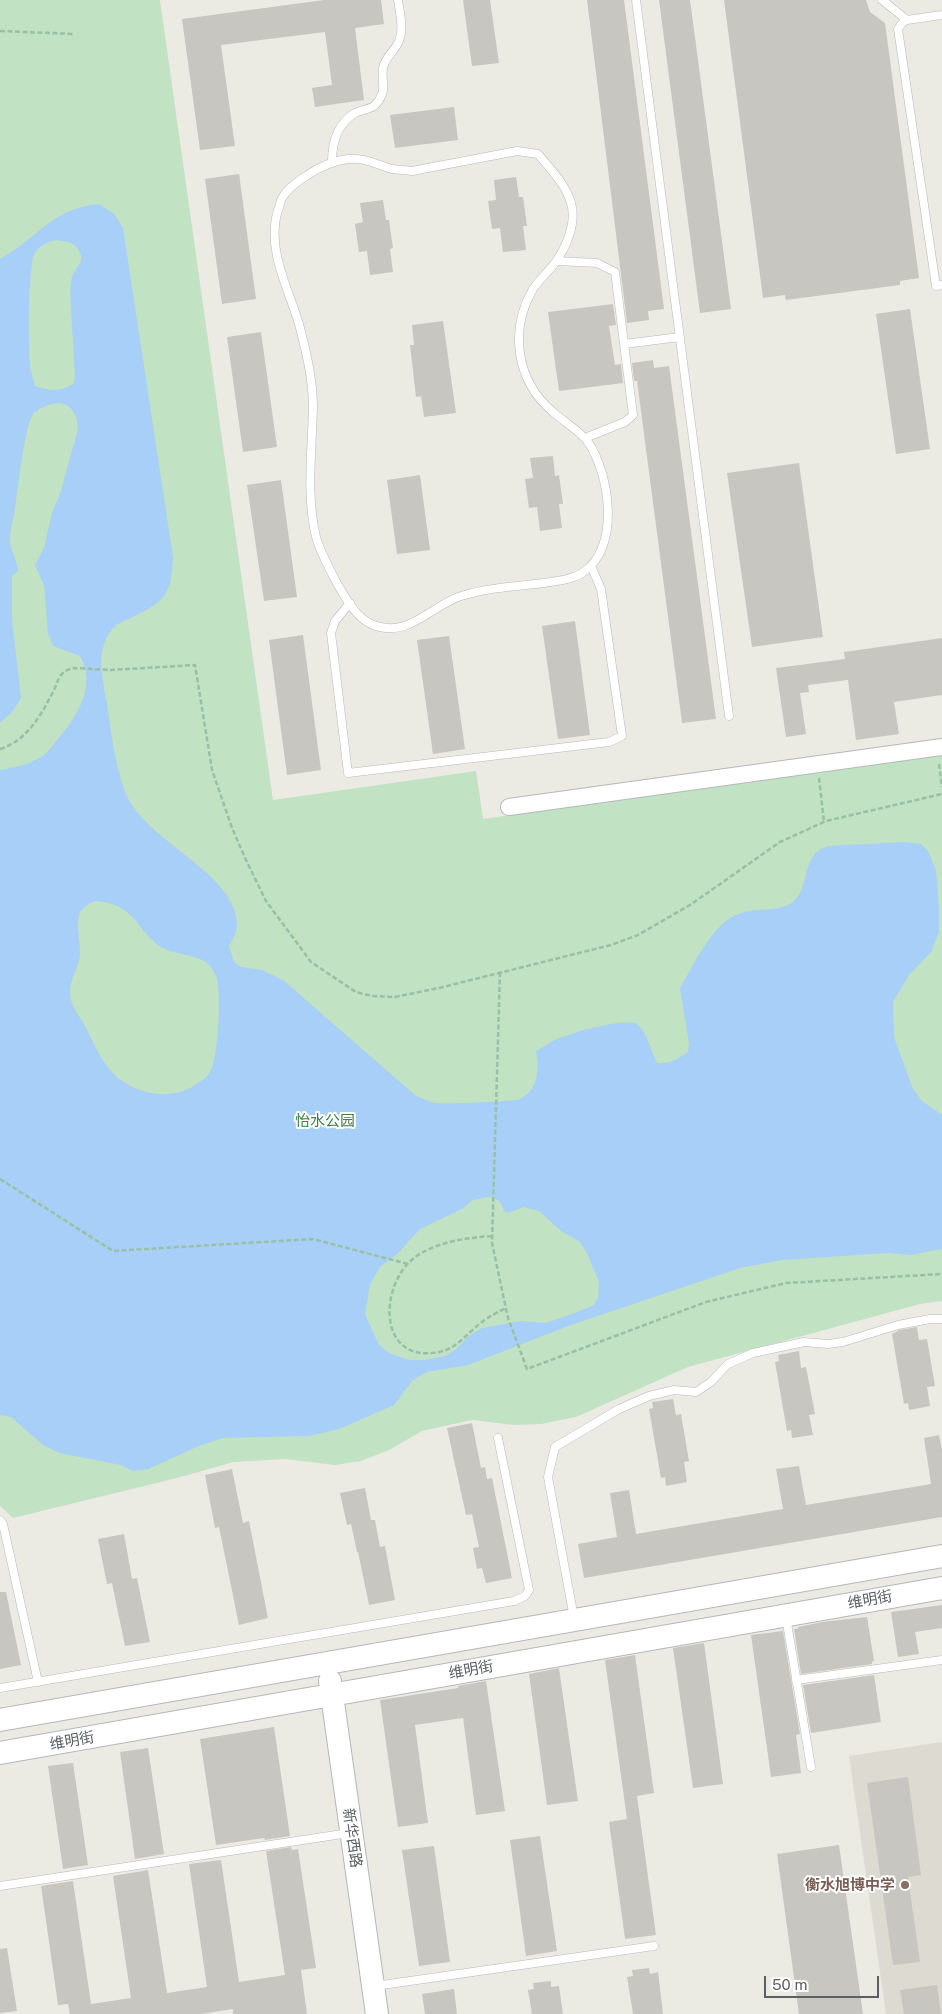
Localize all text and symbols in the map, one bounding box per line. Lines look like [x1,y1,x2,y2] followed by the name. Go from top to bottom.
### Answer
[295,1112,355,1130] park label: 怡水公园
[846,1587,894,1613] street label: 维明街
[447,1657,495,1683] street label: 维明街
[48,1728,96,1754] street label: 维明街
[339,1807,365,1869] street label: 新华西路
[805,1876,895,1894] place label: 衡水旭博中学
[899,1879,911,1891] marker: 衡水旭博中学
[767,1966,882,1998] scale bar
[772,1976,807,1993] text: 50 m

